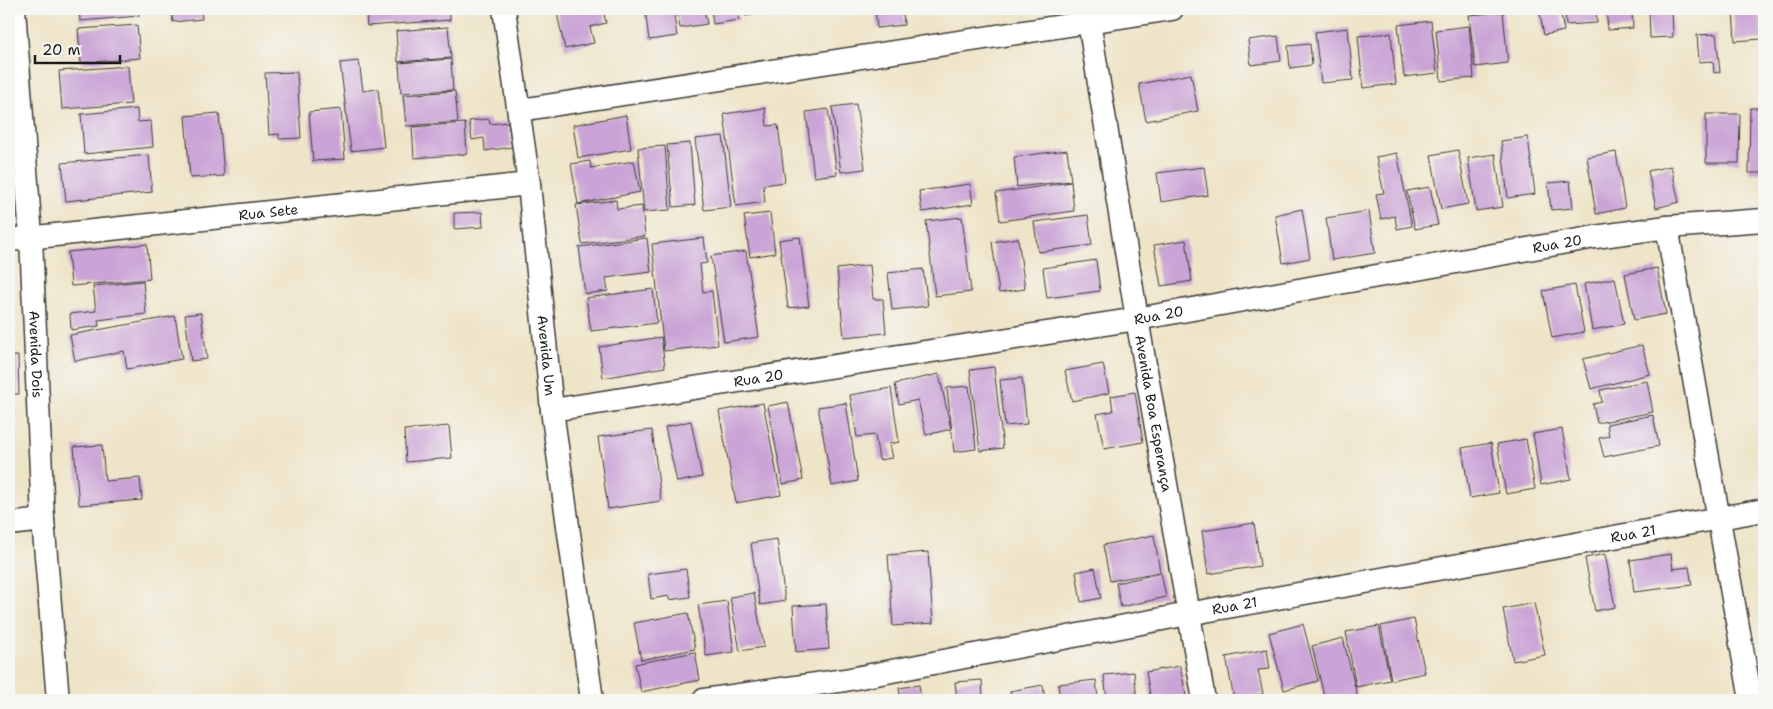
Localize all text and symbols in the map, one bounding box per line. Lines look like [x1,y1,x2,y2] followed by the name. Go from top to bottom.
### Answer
[35,32,120,64] scale bar
[42,40,81,60] text: 20 m
[238,200,299,224] street label: Rua Sete
[1531,230,1583,257] street label: Rua 20
[1132,302,1185,328] street label: Rua 20
[25,310,47,399] street label: Avenida Dois
[533,314,559,397] street label: Avenida Um
[1131,334,1176,494] street label: Avenida Boa Esperança
[732,365,785,391] street label: Rua 20
[1609,521,1657,547] street label: Rua 21
[1210,593,1259,619] street label: Rua 21

